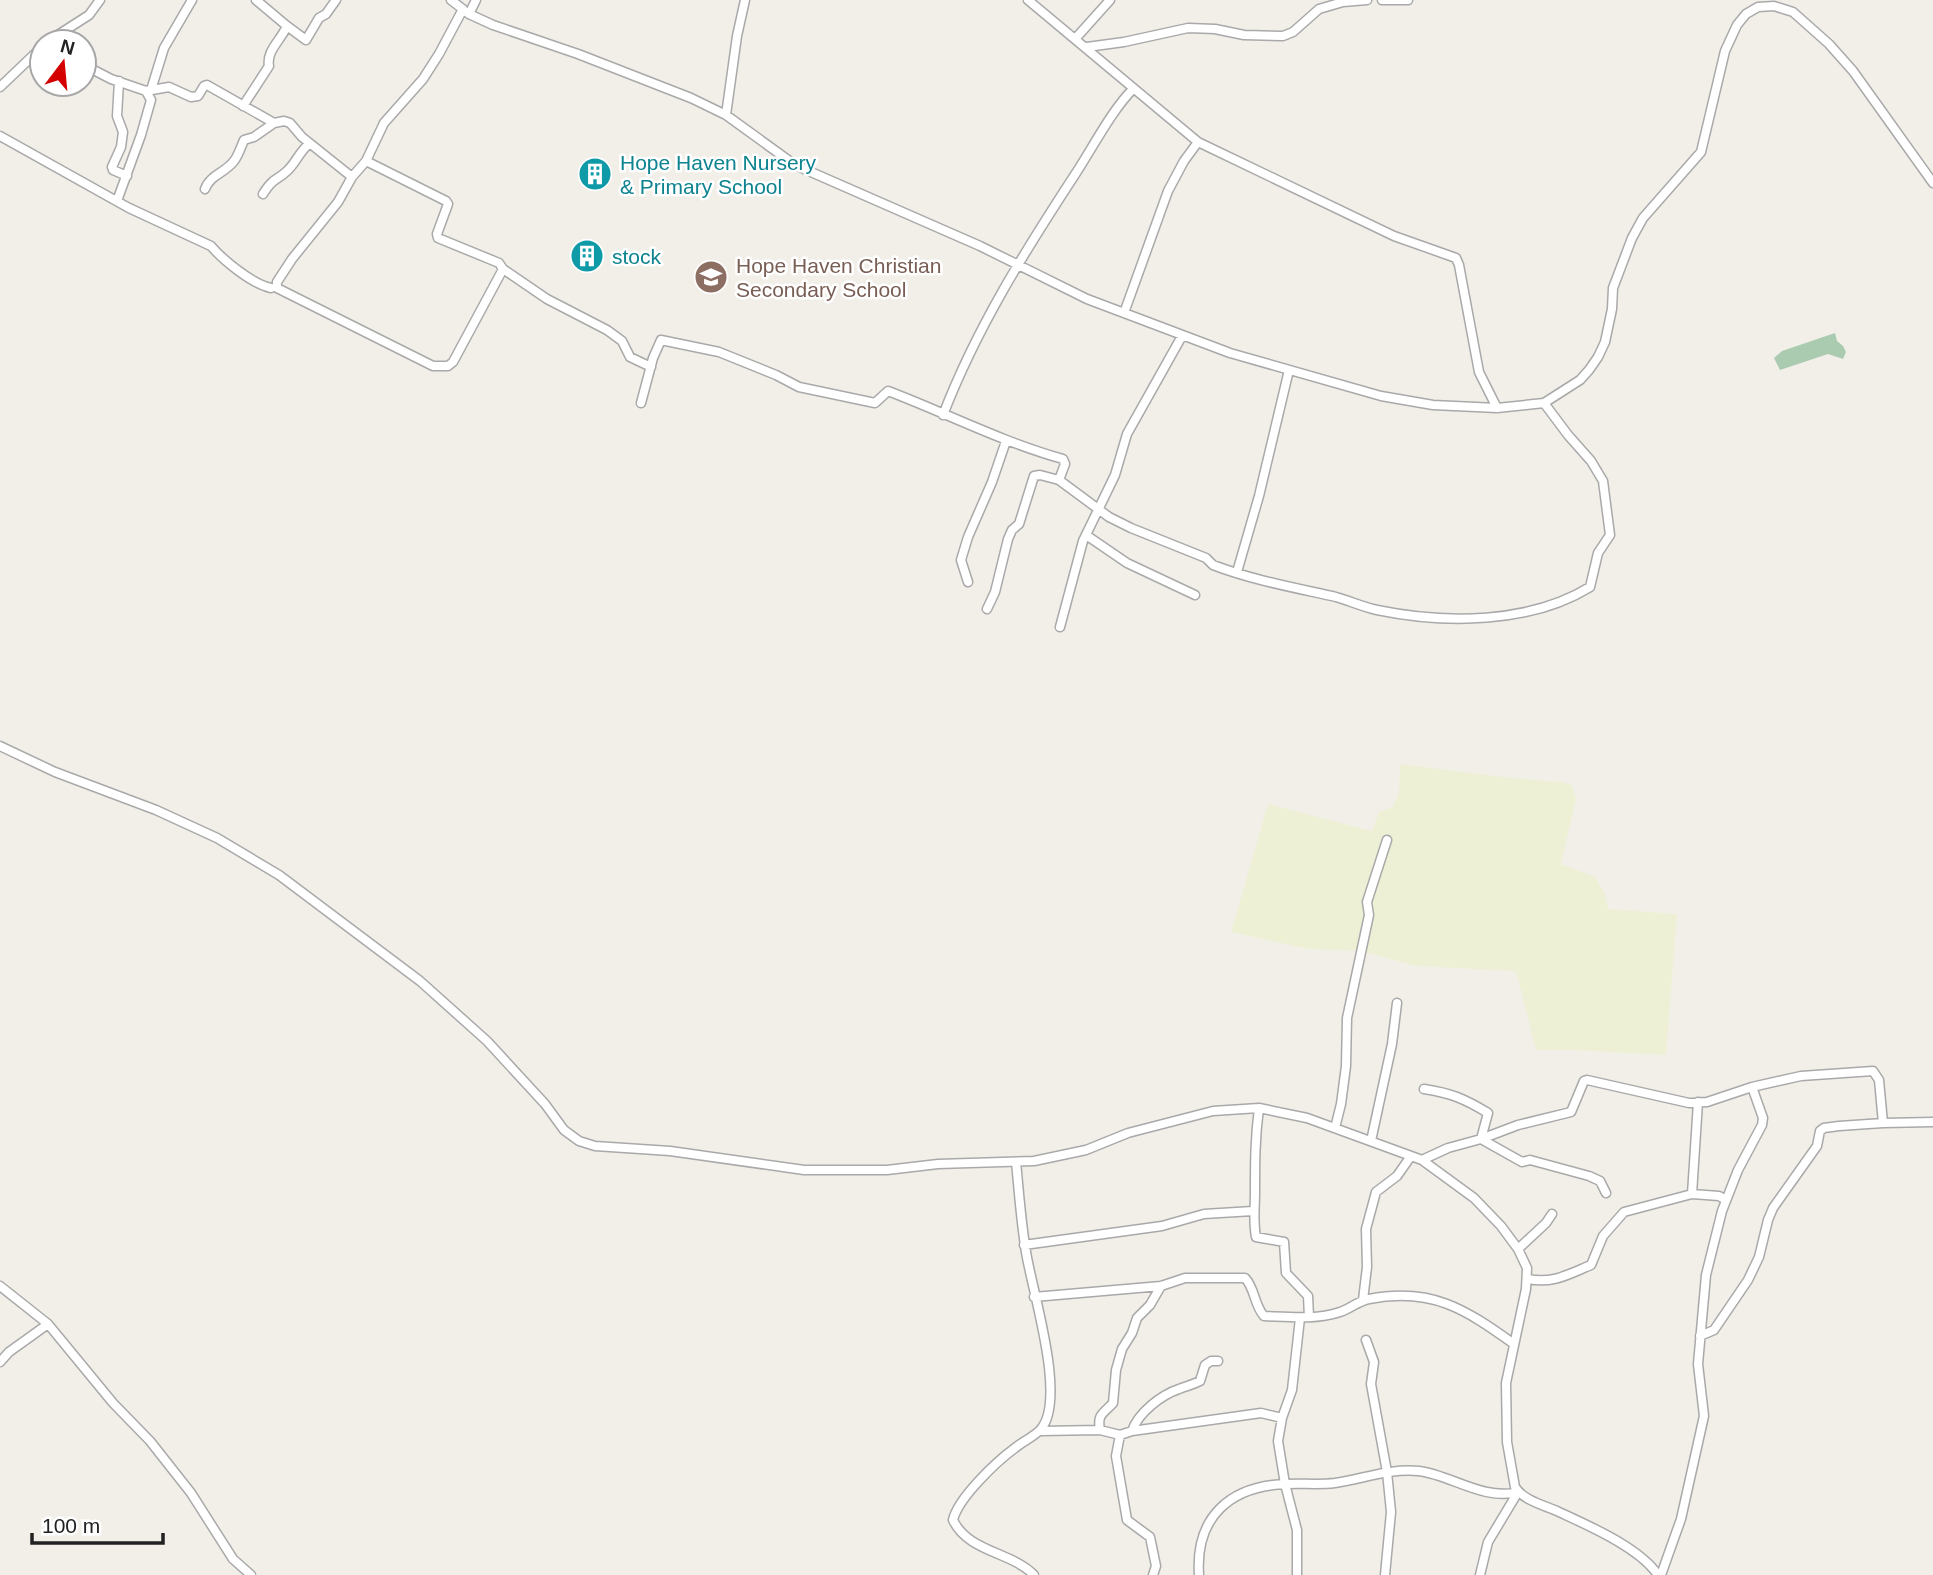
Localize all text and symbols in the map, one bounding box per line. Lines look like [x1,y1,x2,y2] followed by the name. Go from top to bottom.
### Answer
[28,28,98,98] north arrow
[58,35,77,59] text: N
[620,151,817,198] place label: Hope Haven Nursery & Primary School
[576,155,614,193] building icon: Hope Haven Nursery & Primary School
[568,237,606,275] building icon: stock
[612,245,662,268] place label: stock
[736,254,941,301] place label: Hope Haven Christian Secondary School
[692,258,730,296] school or university icon: Hope Haven Christian Secondary School
[32,1502,163,1546] scale bar
[42,1514,100,1537] text: 100 m

